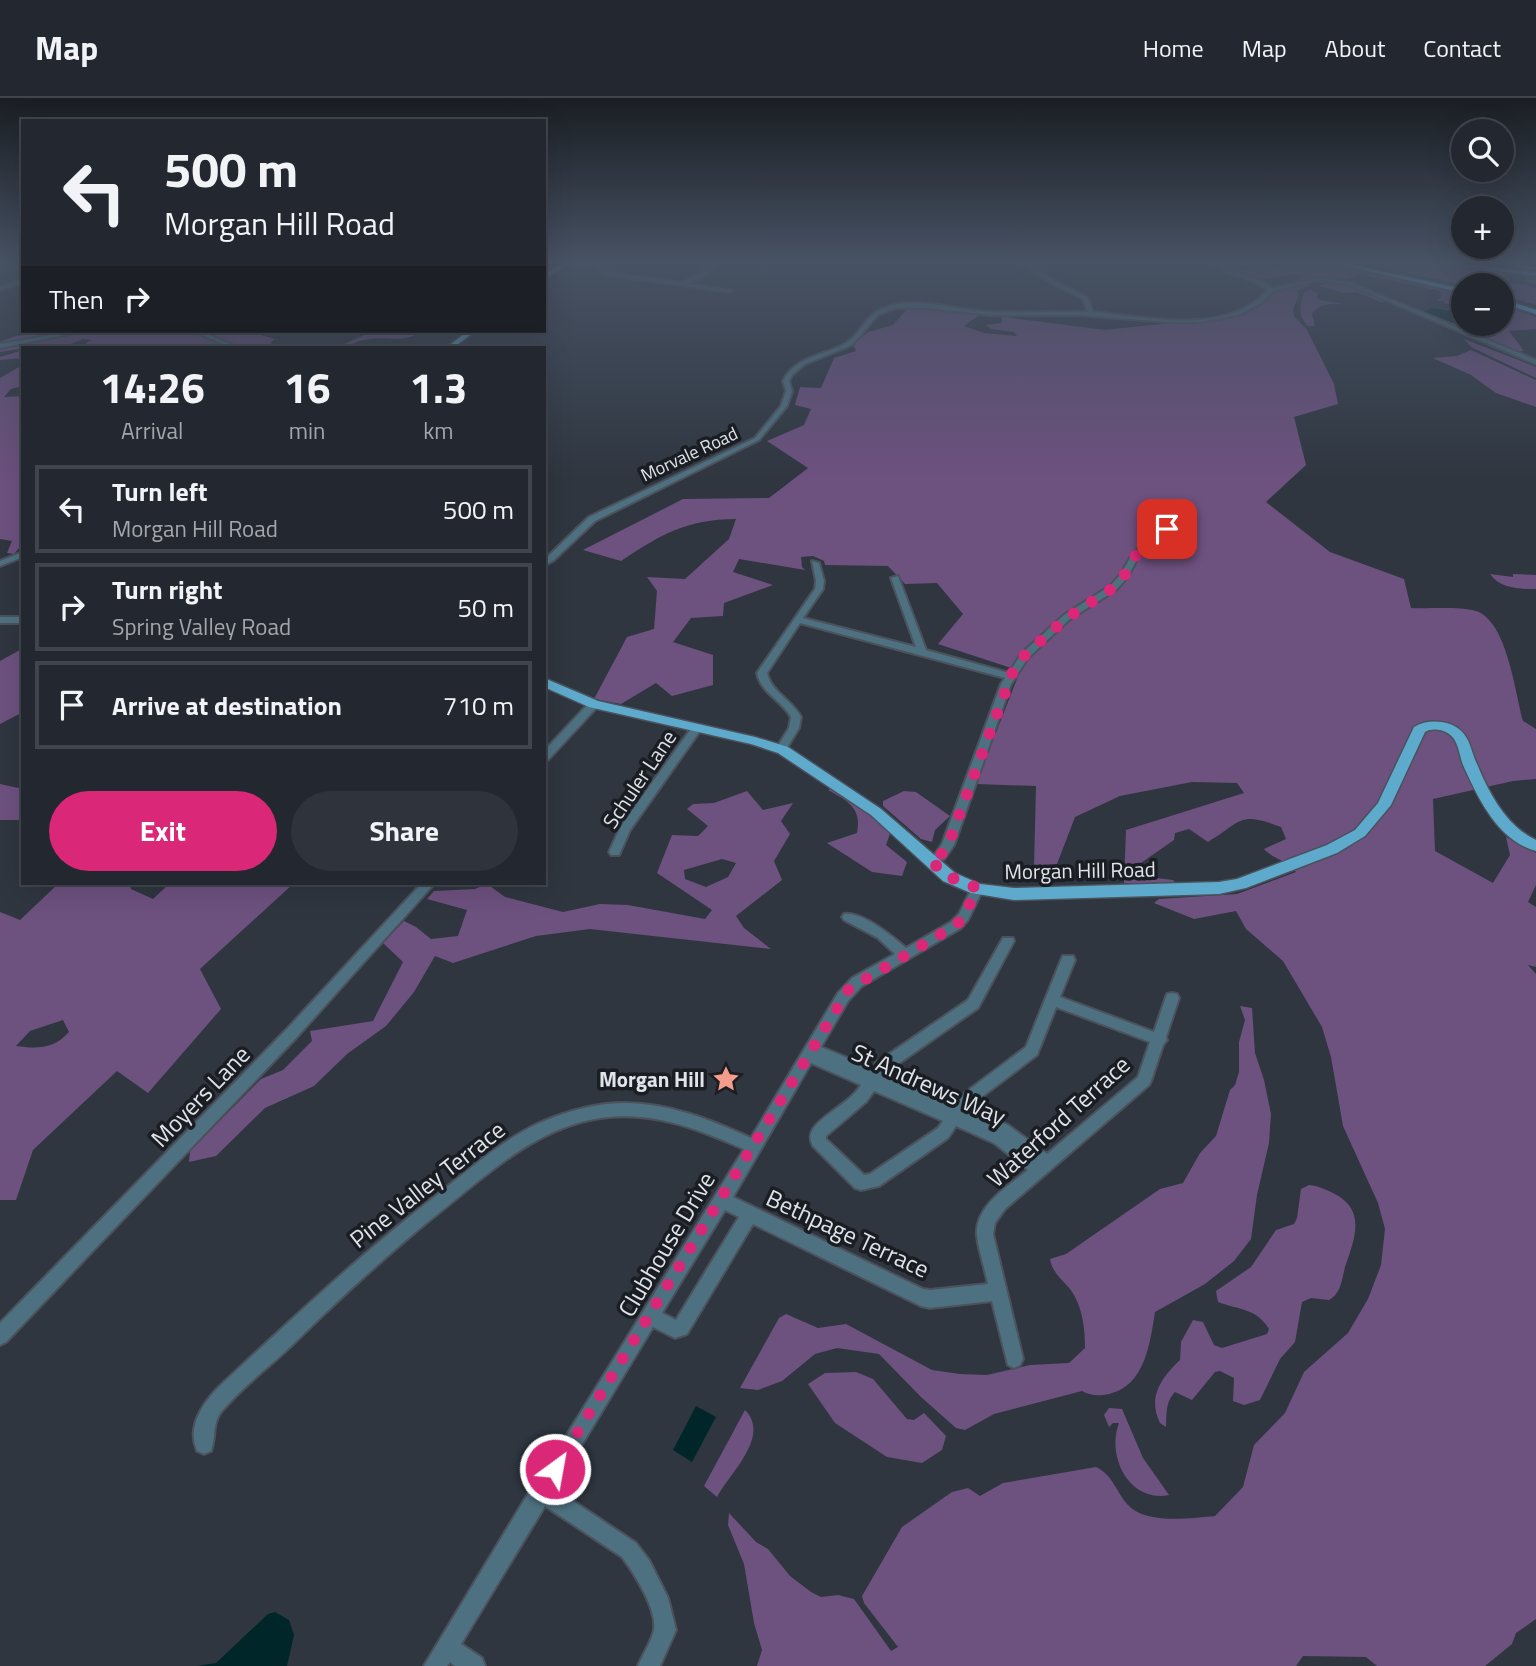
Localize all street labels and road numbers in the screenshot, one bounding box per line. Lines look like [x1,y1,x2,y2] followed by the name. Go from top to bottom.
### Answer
[636,420,742,488] street label: Morvale Road
[594,723,684,835] street label: Schuler Lane
[1004,853,1156,887] street label: Morgan Hill Road
[846,1034,1012,1134] street label: St Andrews Way
[142,1037,258,1155] street label: Moyers Lane
[978,1047,1138,1195] street label: Waterford Terrace
[342,1112,512,1256] street label: Pine Valley Terrace
[609,1165,723,1323] street label: Clubhouse Drive
[761,1179,935,1287] street label: Bethpage Terrace

